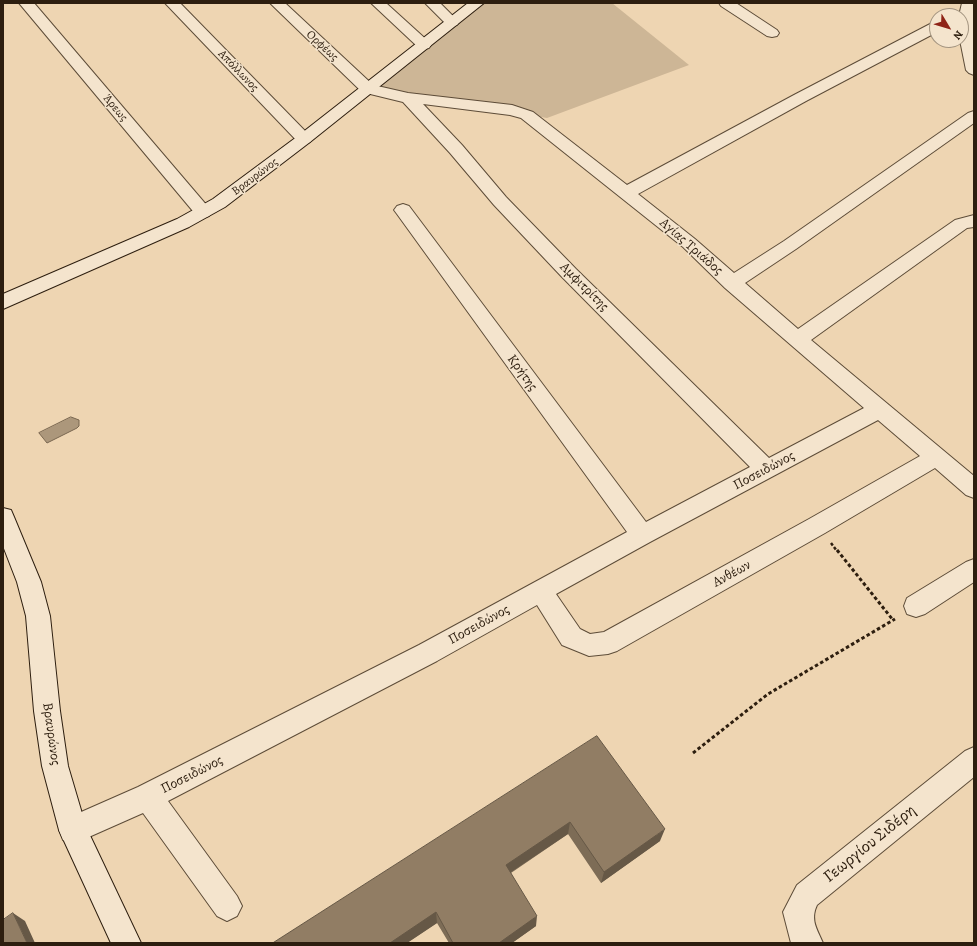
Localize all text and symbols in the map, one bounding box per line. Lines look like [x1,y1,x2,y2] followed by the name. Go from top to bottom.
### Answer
[929,8,969,48] north arrow
[950,27,966,43] text: N
[303,28,341,64] street label: Ορφέως
[215,47,261,95] street label: Απόλλωνος
[100,91,130,125] street label: Άρεως
[229,155,281,199] street label: Βραυρώνος
[656,215,726,279] street label: Αγίας Τριάδος
[556,259,612,315] street label: Αμφιτρίτης
[503,351,541,395] street label: Κρήτης
[730,448,798,494] street label: Ποσειδώνος
[710,557,754,591] street label: Ανθέων
[445,601,513,649] street label: Ποσειδώνος
[38,702,64,766] street label: Βραυρώνος
[158,752,226,798] street label: Ποσειδώνος
[820,801,920,887] street label: Γεωργίου Σιδέρη

